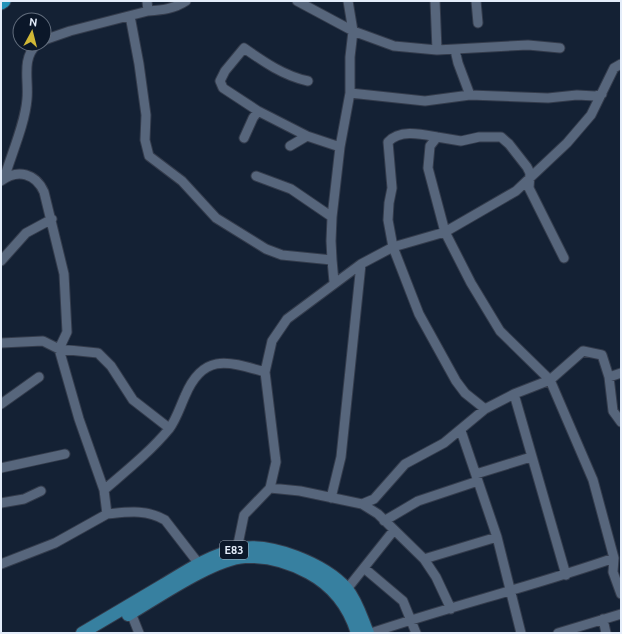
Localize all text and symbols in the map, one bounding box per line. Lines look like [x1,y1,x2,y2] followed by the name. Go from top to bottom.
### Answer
[12,12,52,52] north arrow
[28,16,38,29] text: N
[220,541,248,559] road number: E83

